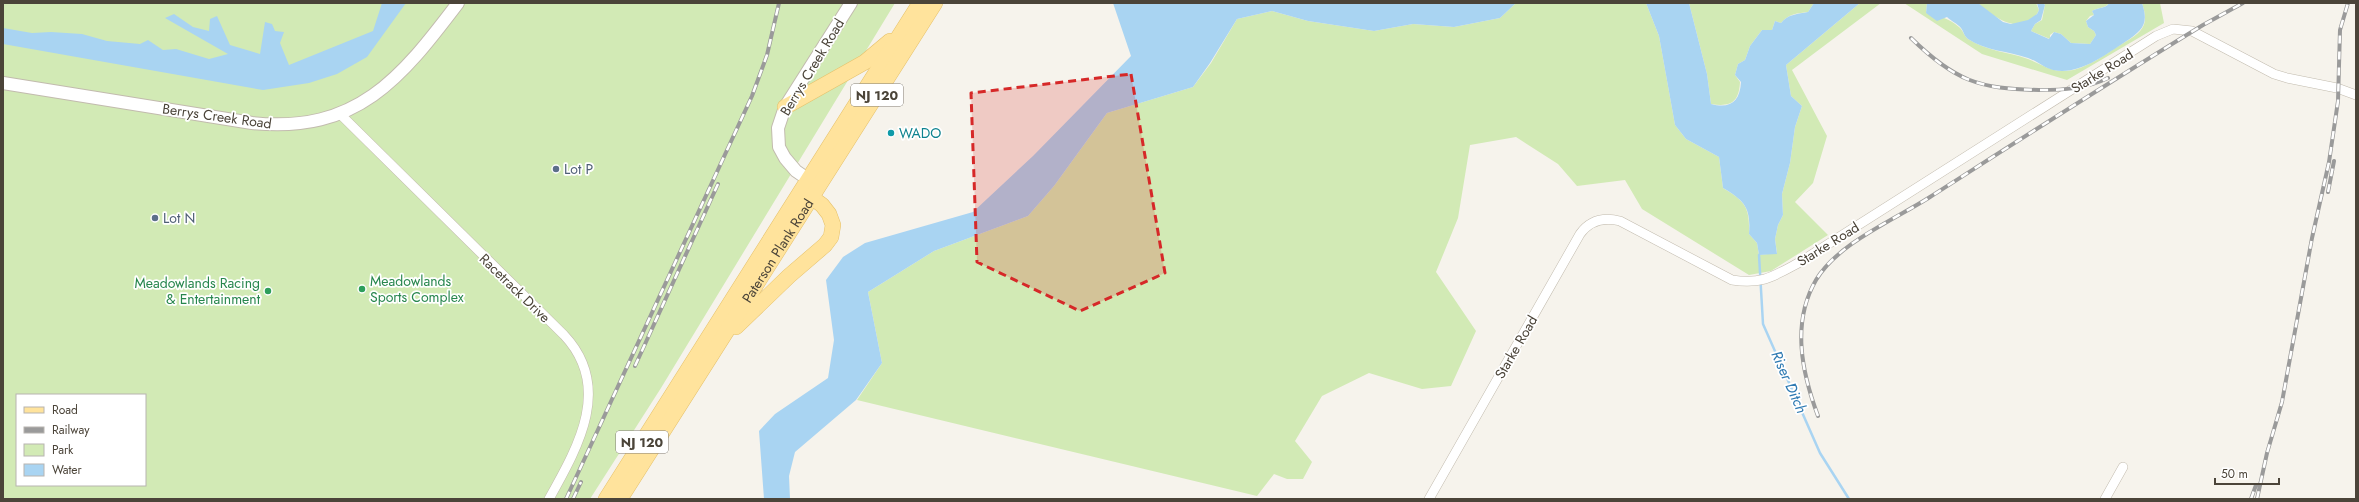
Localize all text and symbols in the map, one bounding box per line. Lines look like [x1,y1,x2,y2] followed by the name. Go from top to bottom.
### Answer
[775,15,849,119] street label: Berrys Creek Road
[2067,44,2137,98] street label: Starke Road
[851,84,903,106] road number: NJ 120
[161,98,273,134] street label: Berrys Creek Road
[899,123,941,143] place label: WADO
[886,128,896,138] marker: WADO
[564,159,594,179] place label: Lot P
[551,164,561,174] marker: Lot P
[737,195,818,307] street label: Paterson Plank Road
[163,208,195,228] place label: Lot N
[150,213,160,223] marker: Lot N
[1793,217,1863,271] street label: Starke Road
[475,249,555,327] street label: Racetrack Drive
[370,271,464,307] place label: Meadowlands Sports Complex
[134,273,261,309] place label: Meadowlands Racing & Entertainment
[357,284,367,294] marker: Meadowlands Sports Complex
[263,286,273,296] marker: Meadowlands Racing & Entertainment
[1490,312,1542,382] street label: Starke Road
[1765,347,1813,417] water label: Riser Ditch
[16,394,146,486] legend
[52,401,78,419] text: Road
[52,421,90,439] text: Railway
[616,431,668,453] road number: NJ 120
[52,441,74,459] text: Park
[2215,460,2279,486] scale bar
[52,461,83,479] text: Water
[2221,465,2248,483] text: 50 m

